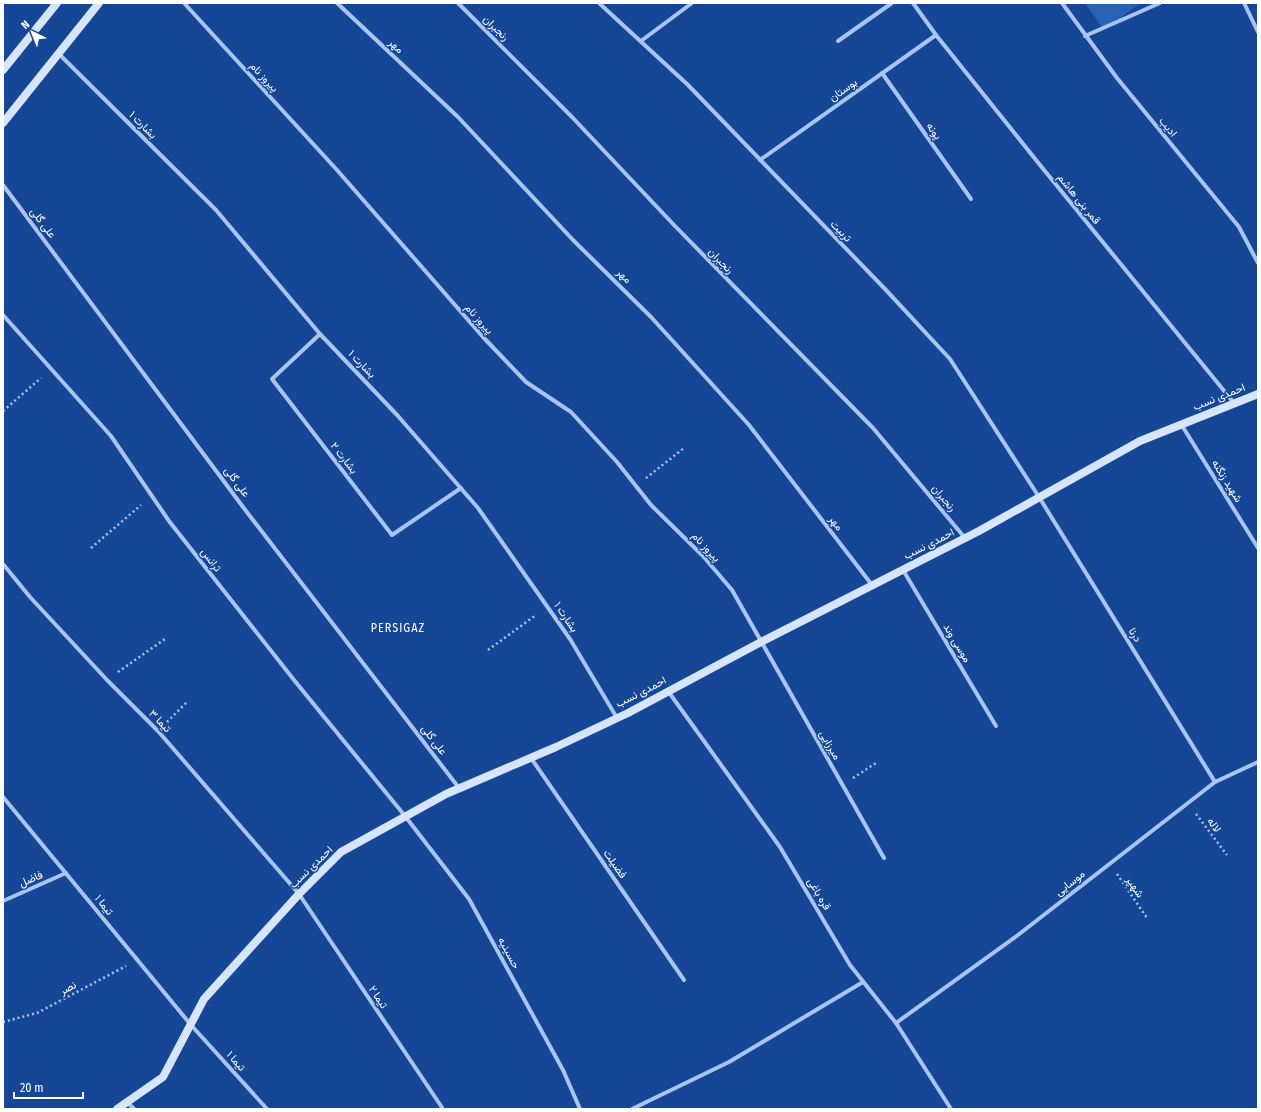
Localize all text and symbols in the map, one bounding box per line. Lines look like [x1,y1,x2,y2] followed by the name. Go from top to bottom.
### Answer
[12,12,52,52] north arrow
[480,13,512,44] street label: رنجبران
[19,18,32,32] text: N
[385,35,406,56] street label: مهر
[246,59,281,95] street label: پیروز نام
[826,76,860,104] street label: بوستان
[126,108,160,142] street label: بشارت ۱
[1156,115,1180,139] street label: ادیب
[923,120,944,143] street label: پونه
[1054,171,1103,227] street label: قمر بنی هاشم
[27,205,59,241] street label: علی گلی
[828,218,855,245] street label: تربیت
[706,245,737,277] street label: رنجبران
[613,265,634,286] street label: مهر
[461,301,496,338] street label: پیروز نام
[346,347,378,381] street label: بشارت ۱
[1191,381,1247,413] street label: احمدی نسب
[328,440,360,476] street label: بشارت ۲
[1209,457,1245,505] street label: شهید زنگنه
[221,464,253,500] street label: علی گلی
[929,482,959,514] street label: رنجبران
[826,512,846,533] street label: مهر
[902,526,956,562] street label: احمدی نسب
[688,529,723,565] street label: پیروز نام
[198,546,225,575] street label: ترانس
[551,599,581,635] street label: بشارت ۱
[371,621,425,635] district label: PERSIGAZ
[940,621,974,665] street label: موسی وند
[1126,625,1144,645] street label: درنا
[614,674,668,710] street label: احمدی نسب
[146,707,174,735] street label: تیما ۳
[418,722,450,758] street label: علی گلی
[816,728,844,762] street label: میرزایی
[1204,815,1224,835] street label: لاله
[287,843,335,891] street label: احمدی نسب
[600,847,630,881] street label: فضیلت
[1052,867,1088,899] street label: موسایی
[17,868,45,890] street label: فاضل
[1122,873,1147,901] street label: شهپر
[804,876,834,912] street label: قره باغی
[92,892,116,918] street label: تیما ۱
[495,935,523,971] street label: حسینیه
[57,978,78,998] street label: نصر
[366,983,391,1011] street label: تیما ۲
[224,1048,249,1074] street label: ۱ تیما
[14,1074,83,1100] scale bar
[20,1081,44,1095] text: 20 m

